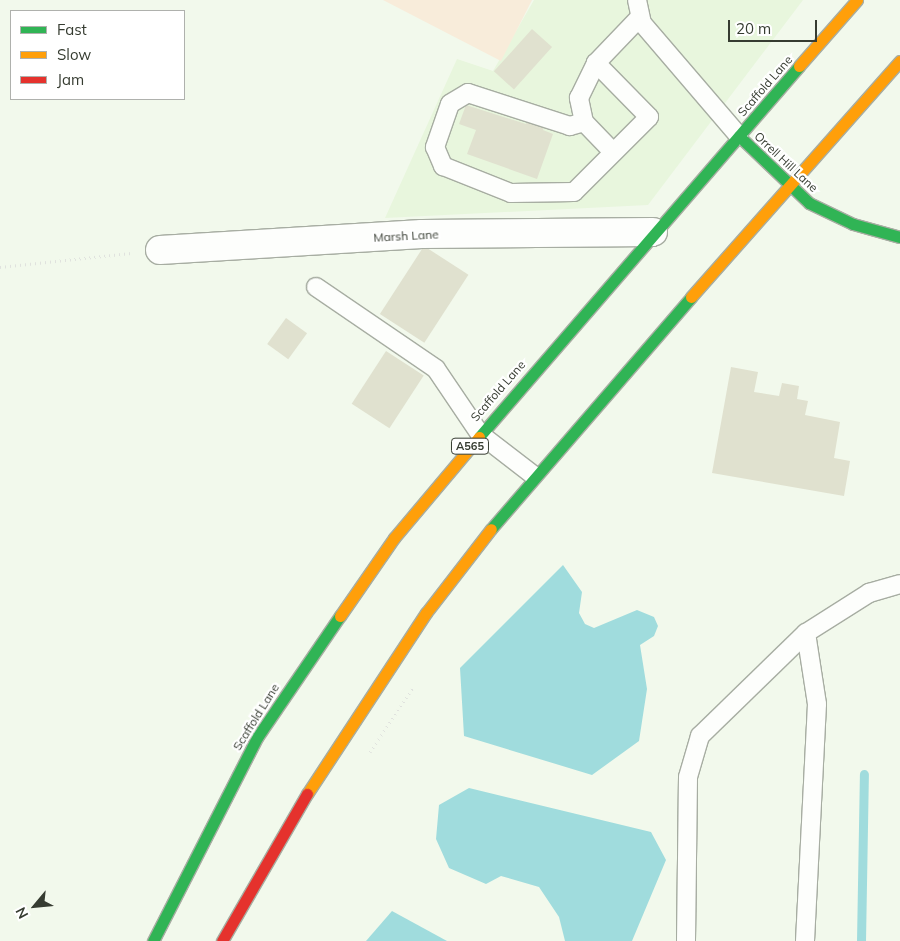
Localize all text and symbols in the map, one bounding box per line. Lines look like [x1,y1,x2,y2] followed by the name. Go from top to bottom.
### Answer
[10,10,185,100] legend
[730,10,819,42] scale bar
[736,19,771,38] text: 20 m
[57,20,87,39] text: Fast
[57,45,91,64] text: Slow
[735,53,795,119] street label: Scaffold Lane
[57,70,84,89] text: Jam
[751,129,821,195] street label: Orrell Hill Lane
[373,227,439,245] street label: Marsh Lane
[468,358,528,424] street label: Scaffold Lane
[450,438,490,454] road number: A565
[230,681,282,753] street label: Scaffold Lane
[10,881,60,931] north arrow
[11,904,32,922] text: N

